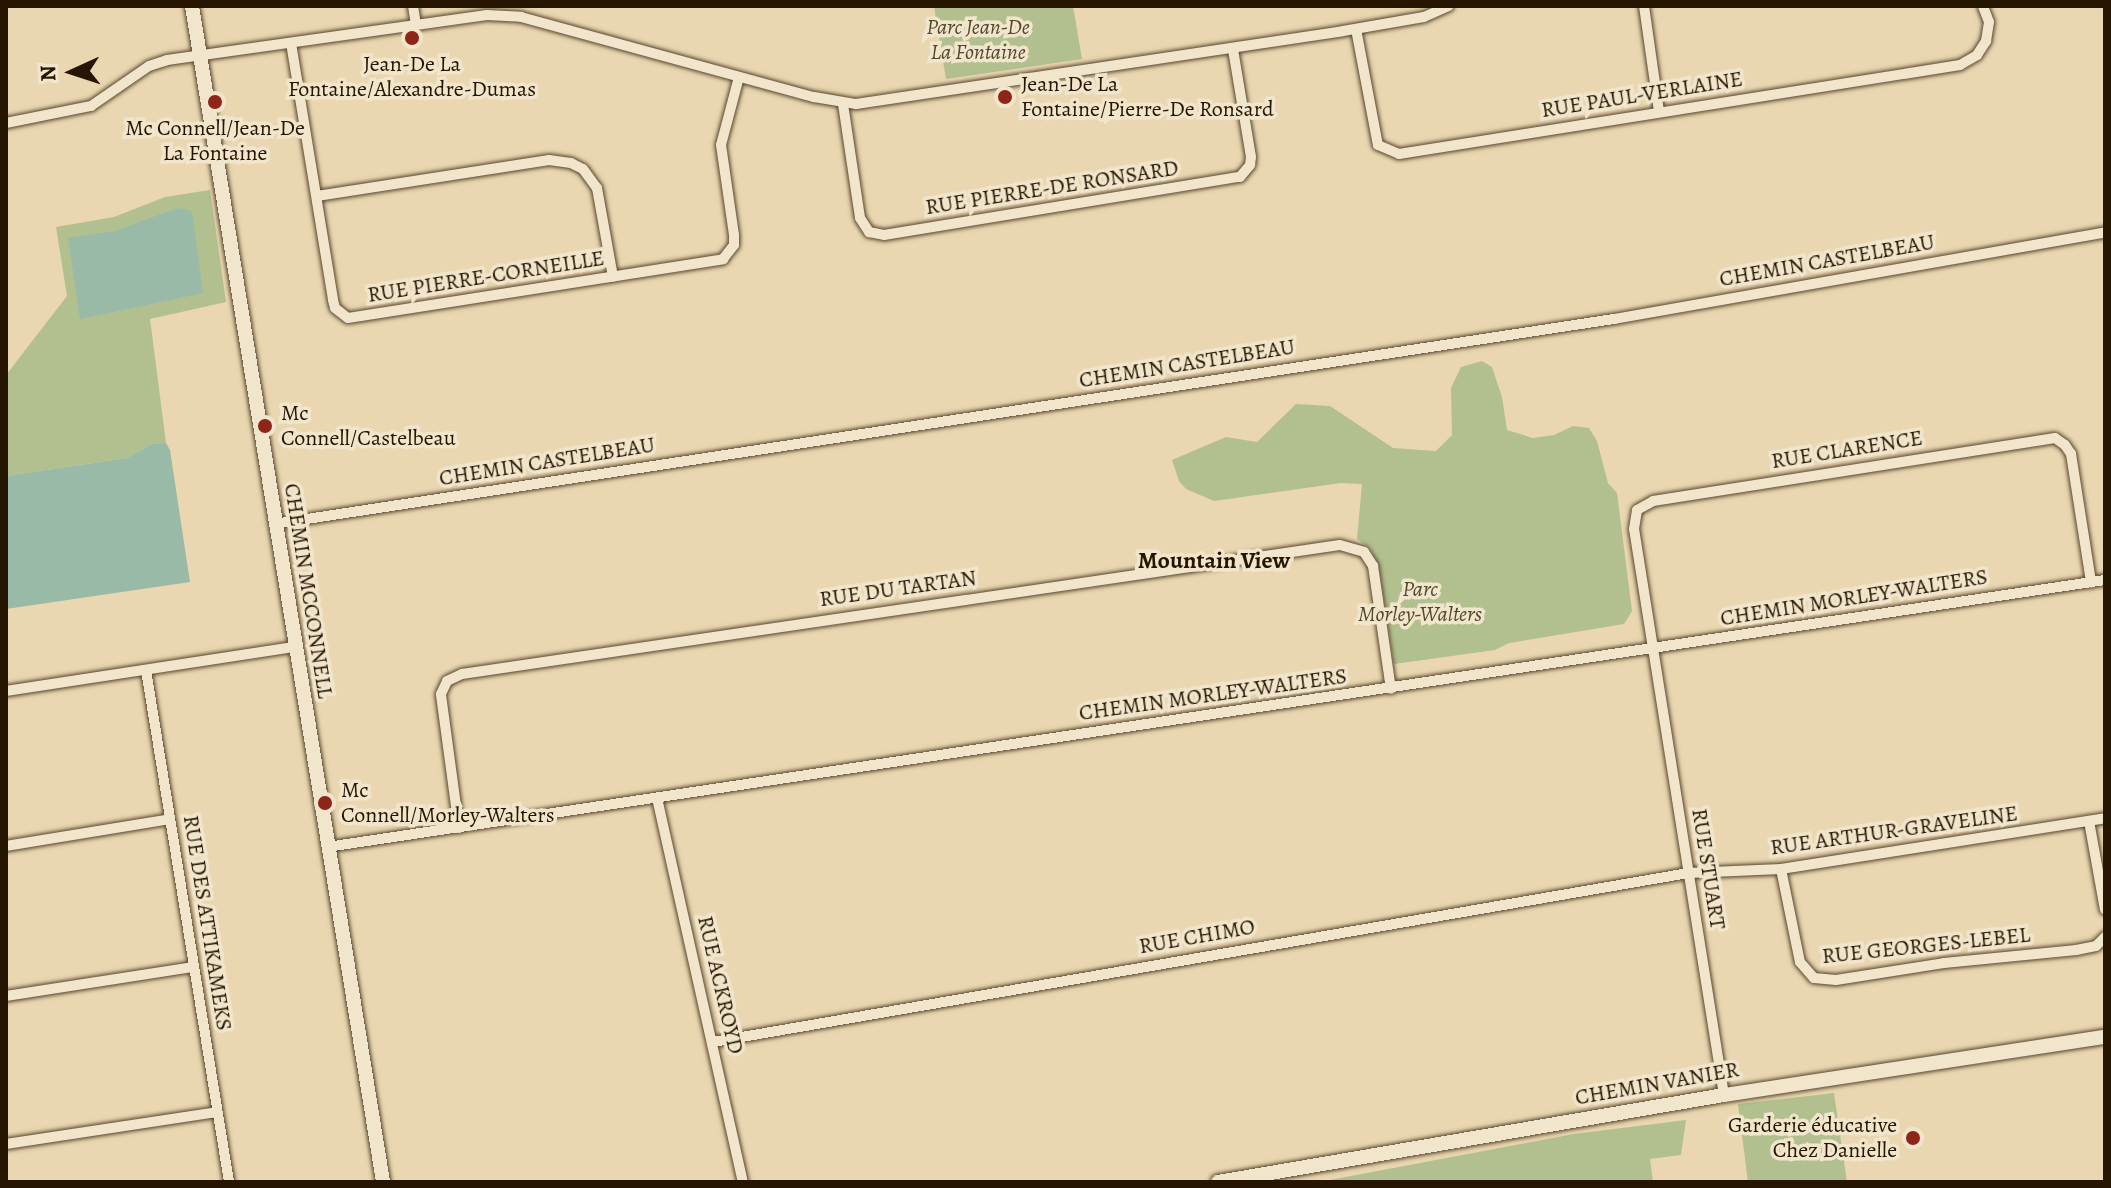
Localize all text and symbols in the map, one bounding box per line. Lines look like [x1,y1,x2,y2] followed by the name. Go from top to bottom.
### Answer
[926,14,1030,66] park label: Parc Jean-De La Fontaine
[403,29,421,47] marker: Jean-De La Fontaine/Alexandre-Dumas
[32,32,112,112] north arrow
[288,51,536,102] place label: Jean-De La Fontaine/Alexandre-Dumas
[33,64,63,82] text: N
[1539,66,1745,124] street label: RUE PAUL-VERLAINE
[1021,71,1274,122] place label: Jean-De La Fontaine/Pierre-De Ronsard
[996,88,1014,106] marker: Jean-De La Fontaine/Pierre-De Ronsard
[206,93,224,111] marker: Mc Connell/Jean-De La Fontaine
[125,115,305,166] place label: Mc Connell/Jean-De La Fontaine
[924,155,1180,221] street label: RUE PIERRE-DE RONSARD
[1717,229,1937,293] street label: CHEMIN CASTELBEAU
[366,245,606,309] street label: RUE PIERRE-CORNEILLE
[1077,334,1297,394] street label: CHEMIN CASTELBEAU
[281,400,456,452] place label: Mc Connell/Castelbeau
[256,417,274,435] marker: Mc Connell/Castelbeau
[1770,425,1924,475] street label: RUE CLARENCE
[437,432,657,492] street label: CHEMIN CASTELBEAU
[278,482,338,700] street label: CHEMIN MCCONNELL
[1138,547,1290,575] district label: Mountain View
[1719,564,1989,632] street label: CHEMIN MORLEY-WALTERS
[818,565,978,613] street label: RUE DU TARTAN
[1358,576,1482,628] park label: Parc Morley-Walters
[1077,663,1349,727] street label: CHEMIN MORLEY-WALTERS
[341,777,555,828] place label: Mc Connell/Morley-Walters
[316,794,334,812] marker: Mc Connell/Morley-Walters
[1769,801,2019,861] street label: RUE ARTHUR-GRAVELINE
[1685,807,1731,931] street label: RUE STUART
[177,813,237,1033] street label: RUE DES ATTIKAMEKS
[691,913,749,1057] street label: RUE ACKROYD
[1137,914,1257,960] street label: RUE CHIMO
[1821,922,2031,970] street label: RUE GEORGES-LEBEL
[1573,1057,1741,1111] street label: CHEMIN VANIER
[1728,1112,1897,1164] place label: Garderie éducative Chez Danielle
[1904,1129,1922,1147] marker: Garderie éducative Chez Danielle

